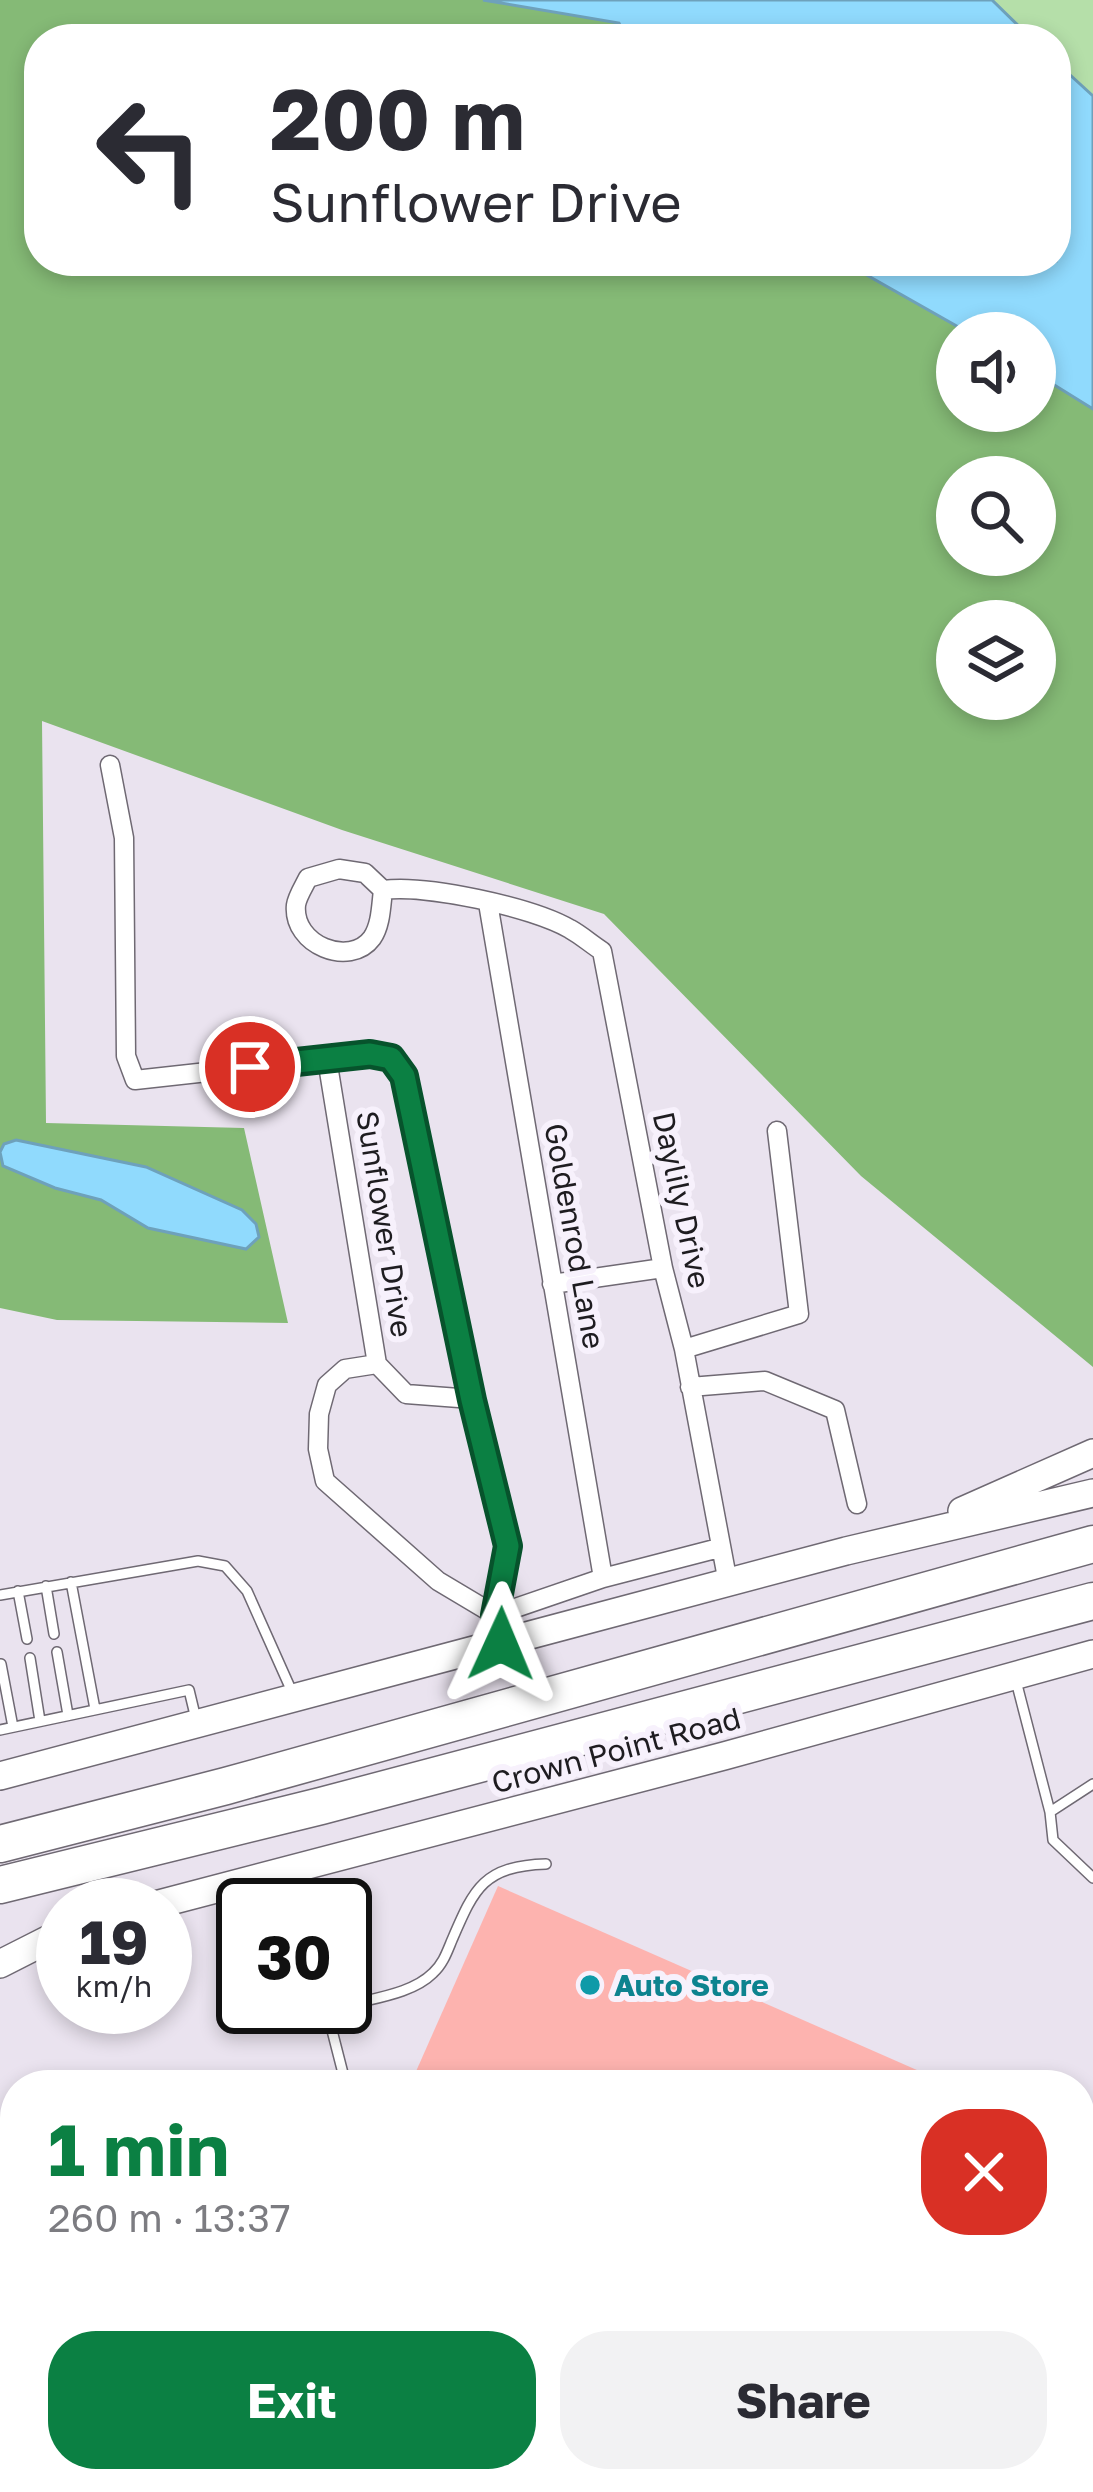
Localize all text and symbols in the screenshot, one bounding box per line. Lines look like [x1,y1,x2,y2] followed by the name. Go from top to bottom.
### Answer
[270,68,525,168] text: 200 m
[72,72,228,228] icon: left
[270,169,682,234] text: Sunflower Drive
[936,312,1056,720] map controls
[936,312,1056,432] button: sound
[936,456,1056,576] button: search
[936,600,1056,720] button: layers
[199,1016,301,1118] pin
[217,1034,283,1100] icon: arrive
[349,1108,421,1340] street label: Sunflower Drive
[646,1108,718,1292] street label: Daylily Drive
[537,1120,613,1352] street label: Goldenrod Lane
[438,1581,564,1707] position arrow
[488,1699,744,1801] street label: Crown Point Road
[216,1878,372,2034] speed limit sign: 30
[79,1905,148,1977] text: 19
[614,1967,769,2003] place label: Auto Store
[76,1968,152,2004] text: km/h
[577,1972,603,1998] marker: Auto Store
[48,2105,229,2192] text: 1 min
[921,2109,1047,2235] button: close
[48,2194,291,2241] text: 260 m · 13:37
[48,2331,536,2469] button: Exit
[560,2331,1047,2469] button: Share

